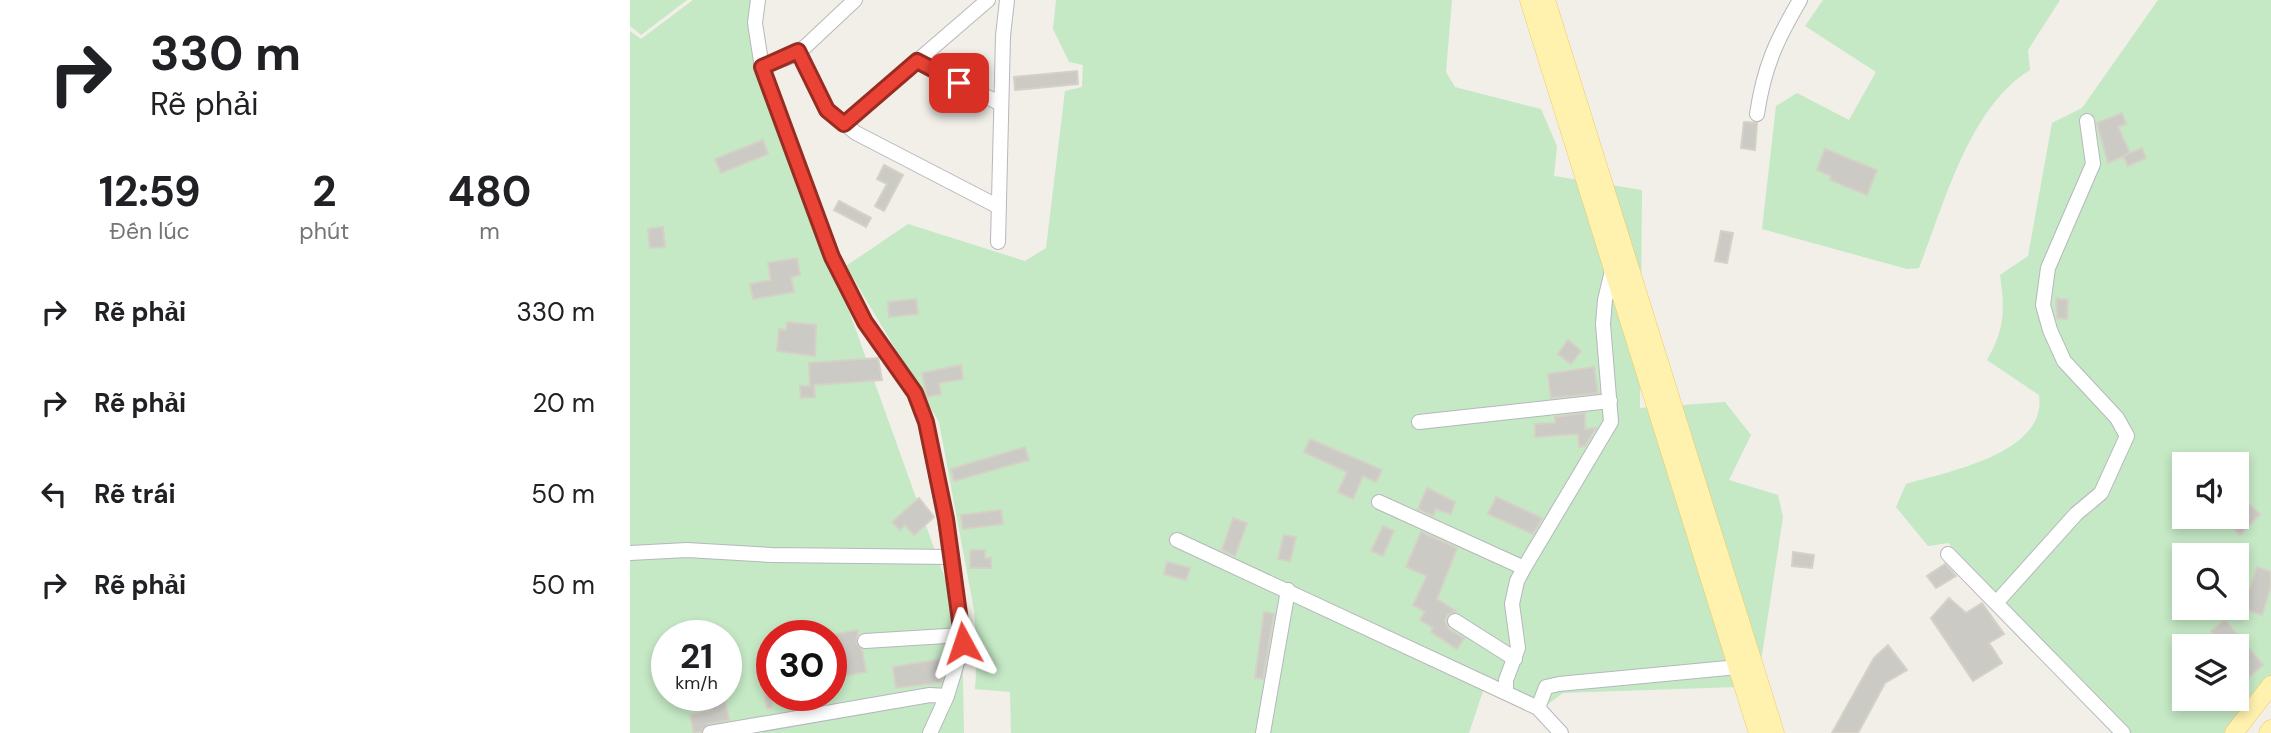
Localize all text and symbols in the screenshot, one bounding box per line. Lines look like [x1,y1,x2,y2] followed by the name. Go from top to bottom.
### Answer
[150,21,301,85] text: 330 m
[35,28,126,119] icon: right
[929,53,989,113] pin
[940,64,978,102] icon: arrive
[150,83,259,125] text: Rẽ phải
[99,164,201,219] text: 12:59
[312,164,336,219] text: 2
[448,164,531,219] text: 480
[110,216,190,246] text: Đến lúc
[299,216,349,246] text: phút
[479,216,500,246] text: m
[35,293,73,331] icon: right
[94,295,186,329] text: Rẽ phải
[516,295,595,329] text: 330 m
[35,384,73,422] icon: right
[94,386,186,420] text: Rẽ phải
[532,386,595,420] text: 20 m
[2172,452,2249,711] map controls
[2172,452,2249,529] button: sound
[35,475,73,513] icon: left
[94,477,176,511] text: Rẽ trái
[531,477,595,511] text: 50 m
[2172,543,2249,620] button: search
[35,566,73,604] icon: right
[94,568,186,602] text: Rẽ phải
[531,568,595,602] text: 50 m
[926,606,1000,680] position arrow
[756,620,847,711] speed limit sign: 30
[680,633,713,679] text: 21
[2172,634,2249,711] button: layers
[675,671,718,695] text: km/h

